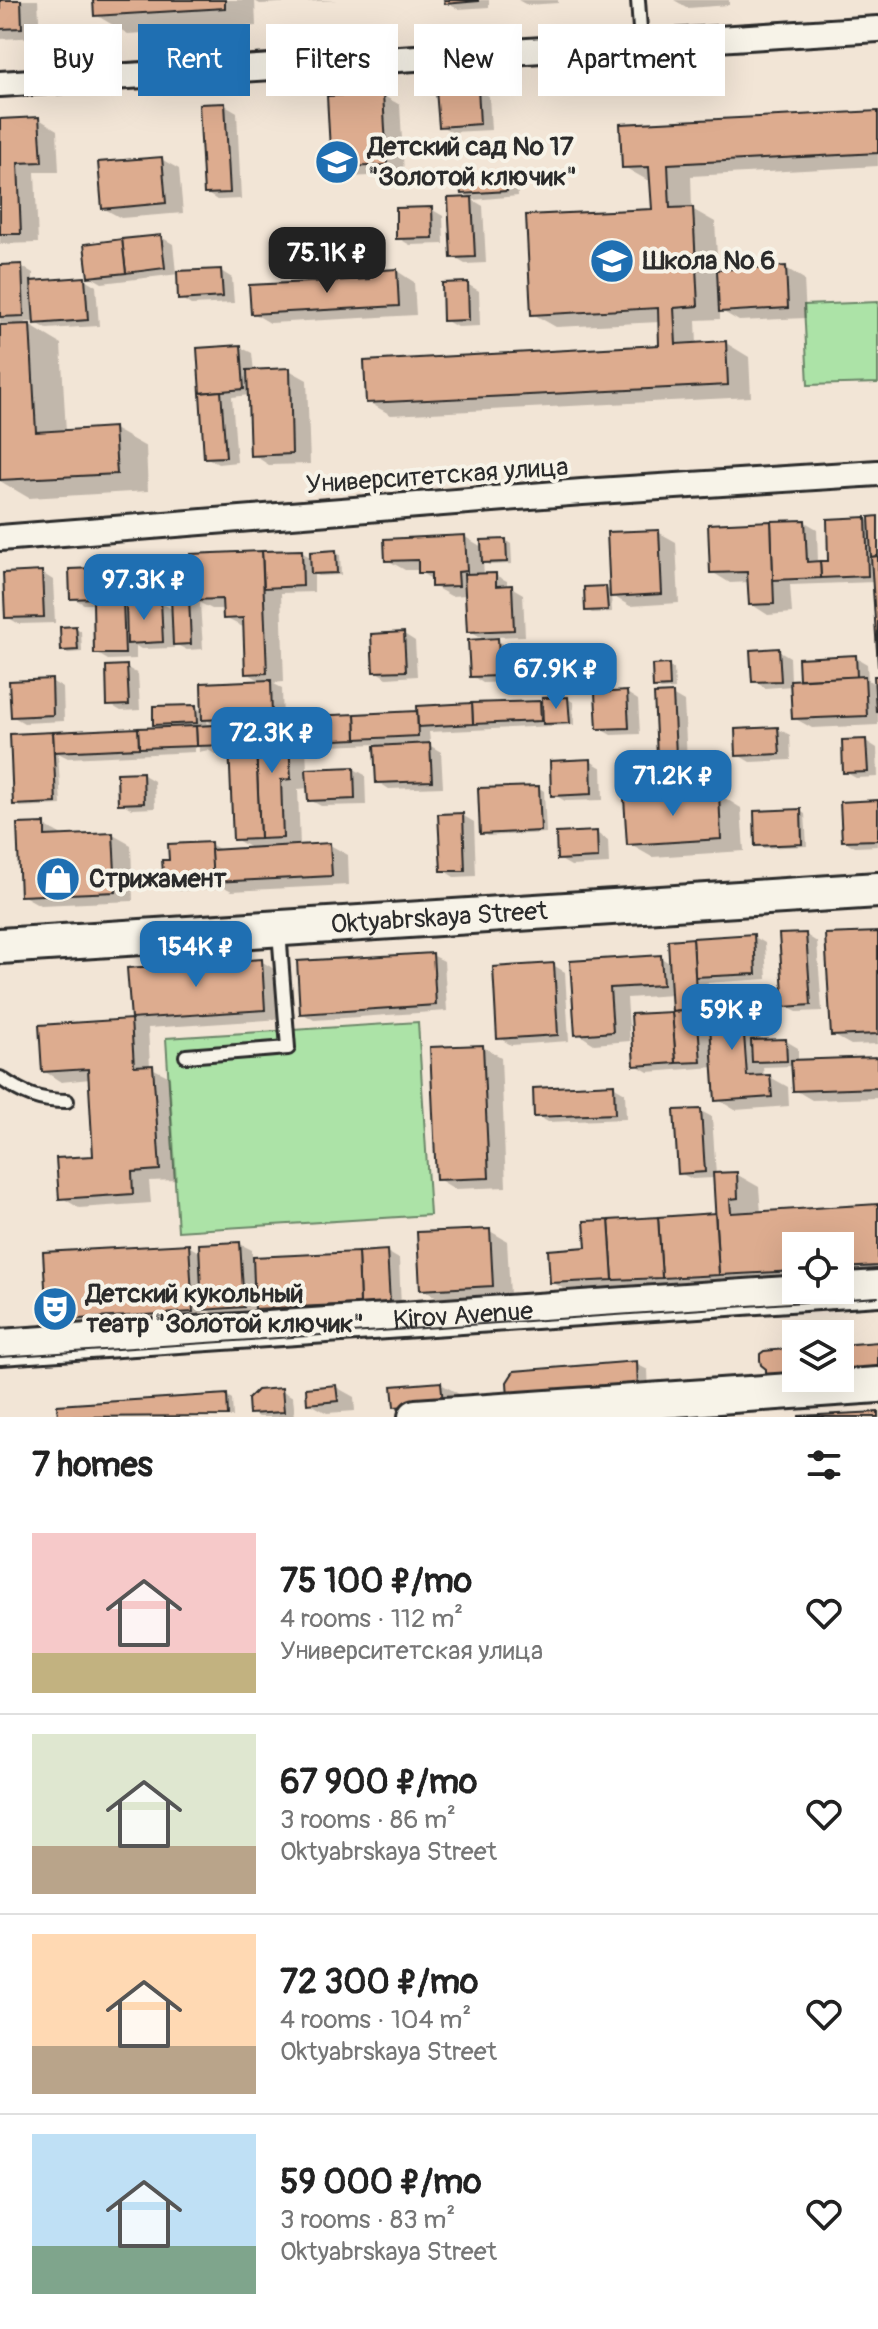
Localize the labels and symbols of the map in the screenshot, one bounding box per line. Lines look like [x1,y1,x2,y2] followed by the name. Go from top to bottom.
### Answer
[366,131,577,193] place label: Детский сад № 17 "Золотой ключик"
[313,138,361,186] school or university icon: Детский сад № 17 "Золотой ключик"
[253,227,401,295] pin: 75.1K ₽
[588,237,636,285] school or university icon: Школа № 6
[642,245,775,277] place label: Школа № 6
[305,451,569,501] street label: Университетская улица
[70,554,218,622] pin: 97.3K ₽
[482,643,630,711] pin: 67.9K ₽
[198,707,346,775] pin: 72.3K ₽
[599,750,747,818] pin: 71.2K ₽
[34,855,82,903] shop icon: Стрижамент
[89,863,228,895] place label: Стрижамент
[330,895,549,941] street label: Oktyabrskaya Street
[131,921,261,989] pin: 154K ₽
[676,984,788,1052] pin: 59K ₽
[84,1278,364,1340] place label: Детский кукольный театр "Золотой ключик"
[31,1285,79,1333] theatre icon: Детский кукольный театр "Золотой ключик"
[392,1295,534,1337] street label: Kirov Avenue

